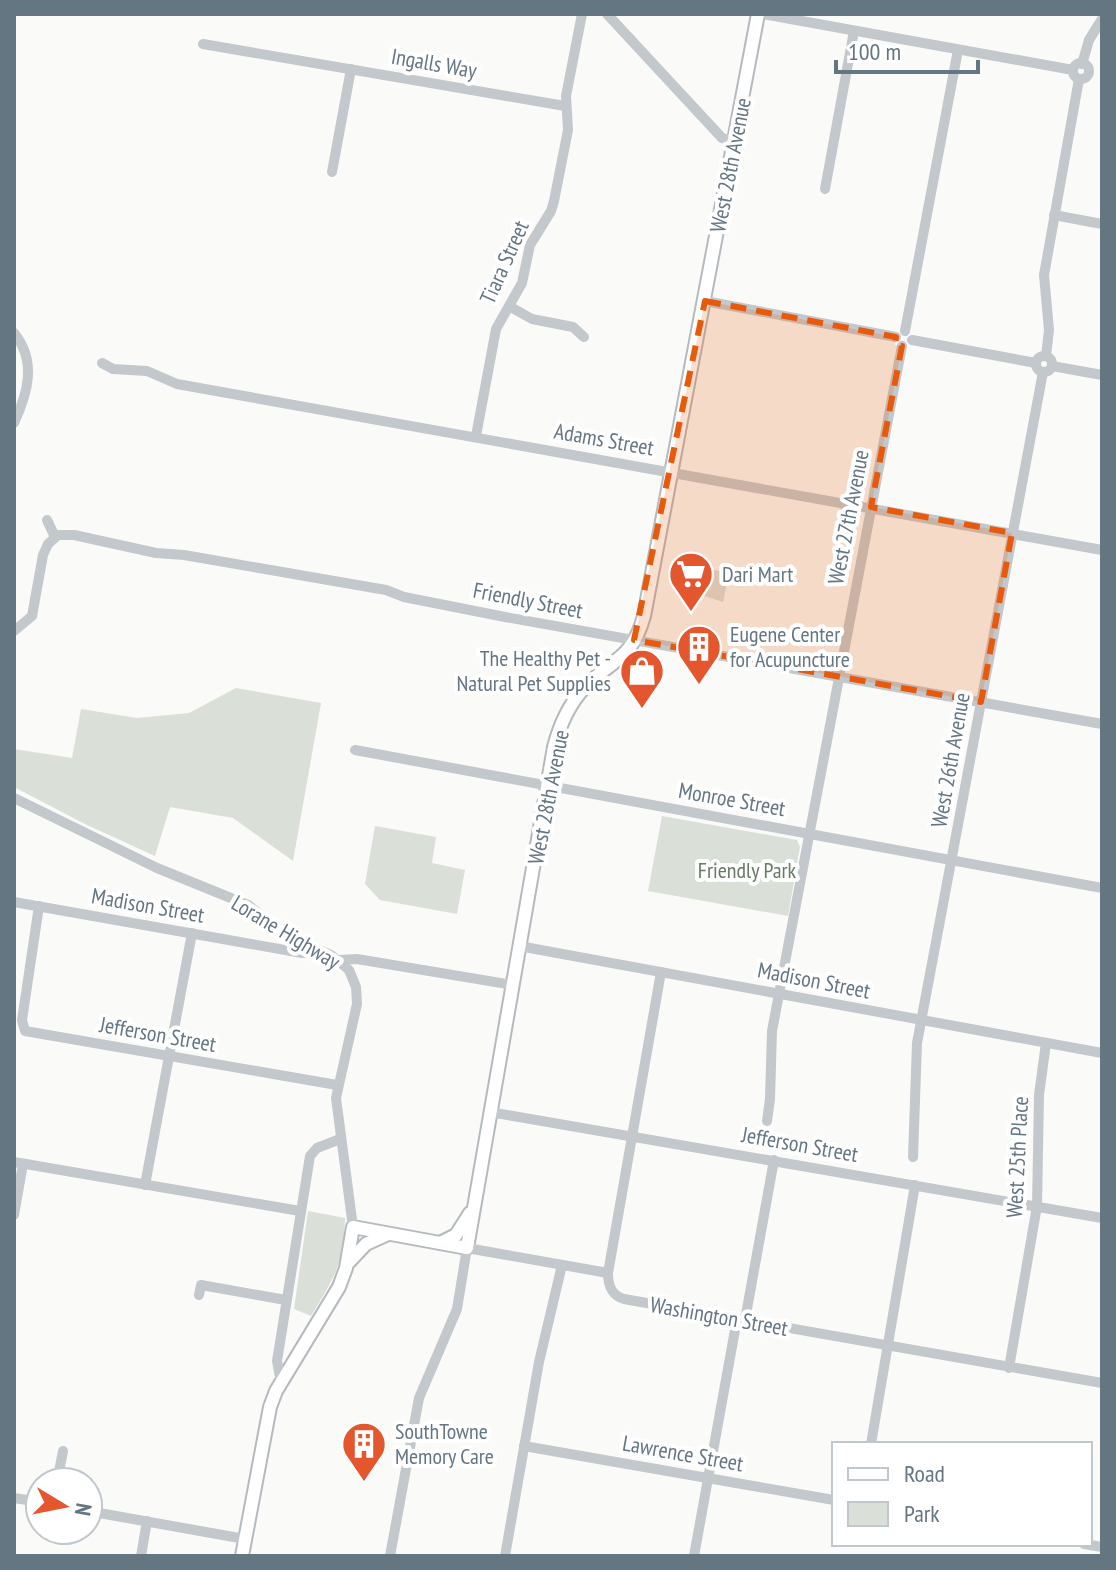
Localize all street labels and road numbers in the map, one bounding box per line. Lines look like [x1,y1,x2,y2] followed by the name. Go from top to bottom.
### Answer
[389,42,480,84] street label: Ingalls Way
[703,95,757,235] street label: West 28th Avenue
[473,216,535,308] street label: Tiara Street
[552,416,656,462] street label: Adams Street
[821,447,875,587] street label: West 27th Avenue
[471,576,585,624] street label: Friendly Street
[924,690,976,830] street label: West 26th Avenue
[521,727,575,867] street label: West 28th Avenue
[676,776,788,822] street label: Monroe Street
[89,881,207,929] street label: Madison Street
[227,889,346,976] street label: Lorane Highway
[755,955,873,1005] street label: Madison Street
[97,1010,218,1058] street label: Jefferson Street
[1000,1095,1034,1219] street label: West 25th Place
[739,1120,860,1168] street label: Jefferson Street
[648,1290,790,1342] street label: Washington Street
[620,1429,746,1477] street label: Lawrence Street

